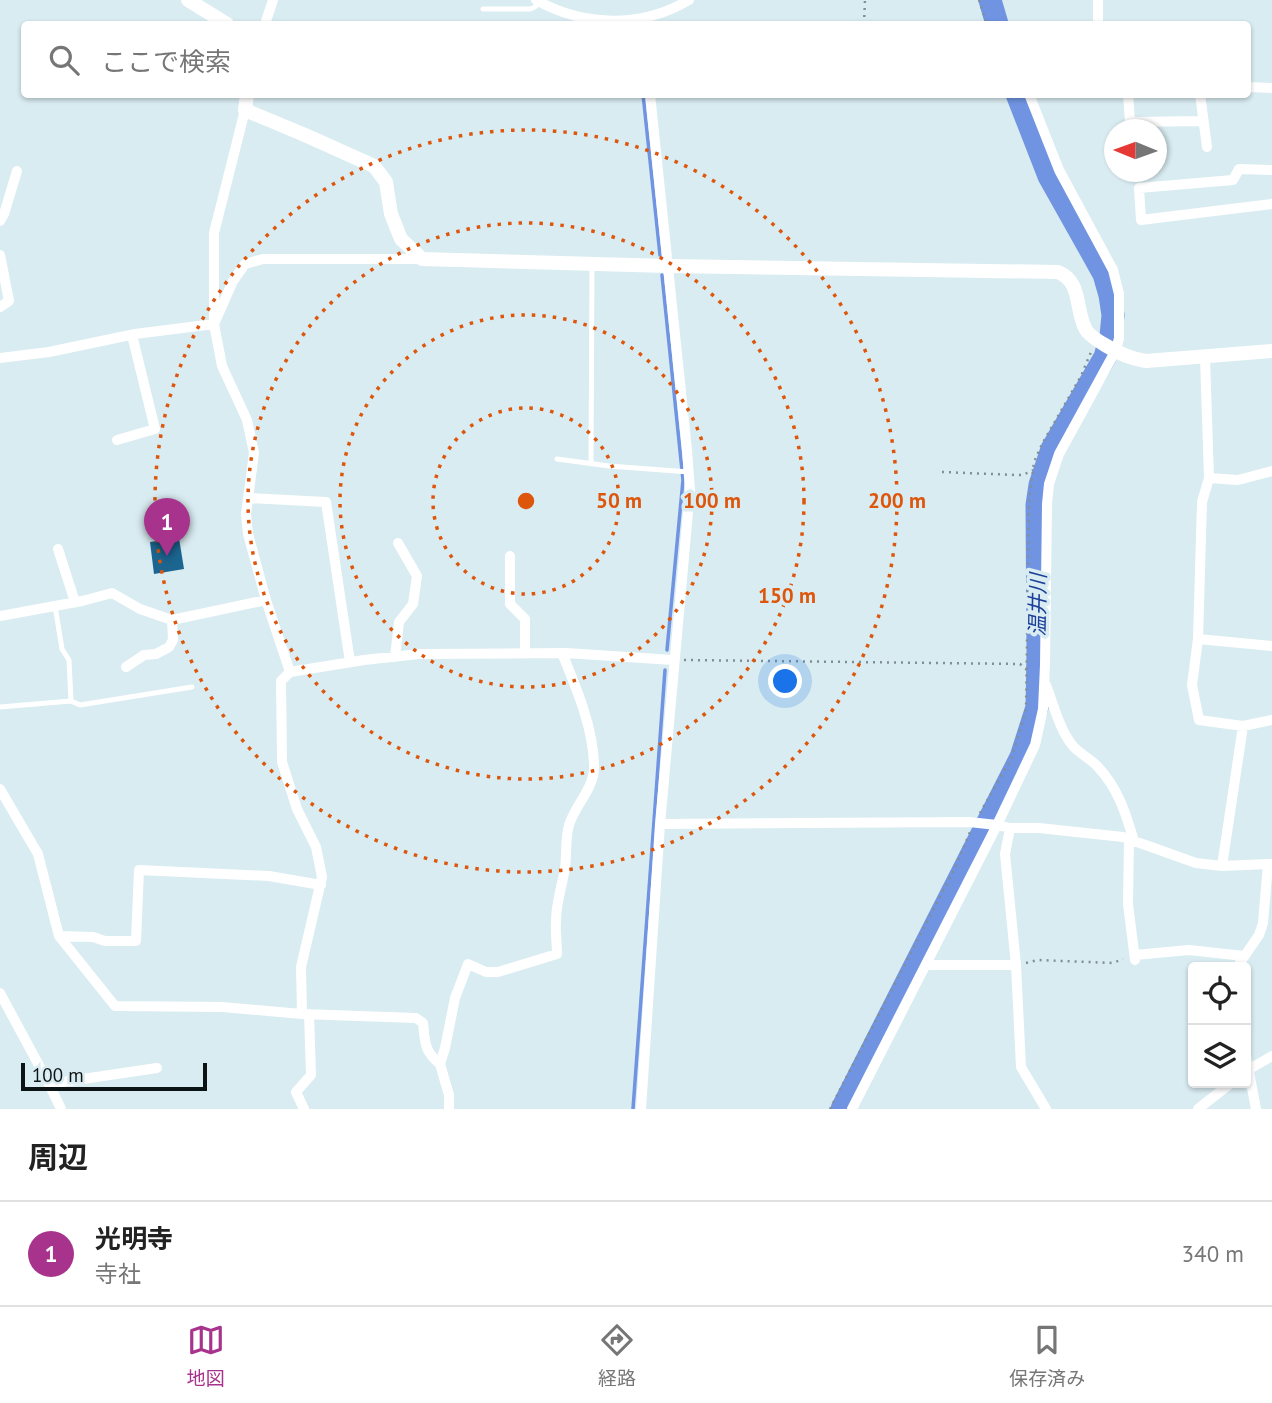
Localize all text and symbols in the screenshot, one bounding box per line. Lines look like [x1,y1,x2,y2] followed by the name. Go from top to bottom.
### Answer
[21,21,1251,98] search box
[45,41,83,79] icon: search
[101,45,231,78] text: ここで検索
[1104,119,1167,182] north arrow
[596,487,642,514] text: 50 m
[683,487,741,514] text: 100 m
[868,487,926,514] text: 200 m
[514,489,538,513] centre of rings
[144,498,190,556] pin: 1
[1023,571,1052,637] water label: 温井川
[758,582,816,609] text: 150 m
[768,664,802,698] your location
[1188,962,1251,1088] map controls
[1188,962,1251,1025] button: locate
[1188,1025,1251,1088] button: layers
[21,1060,206,1092] scale bar
[32,1063,84,1087] text: 100 m
[28,1137,88,1176] text: 周辺
[95,1222,173,1255] text: 光明寺
[44,1239,58,1268] text: 1
[1182,1239,1244,1268] text: 340 m
[95,1259,141,1288] text: 寺社
[187,1321,225,1390] tab: 地図
[598,1321,636,1390] tab: 経路
[1009,1321,1085,1390] tab: 保存済み

